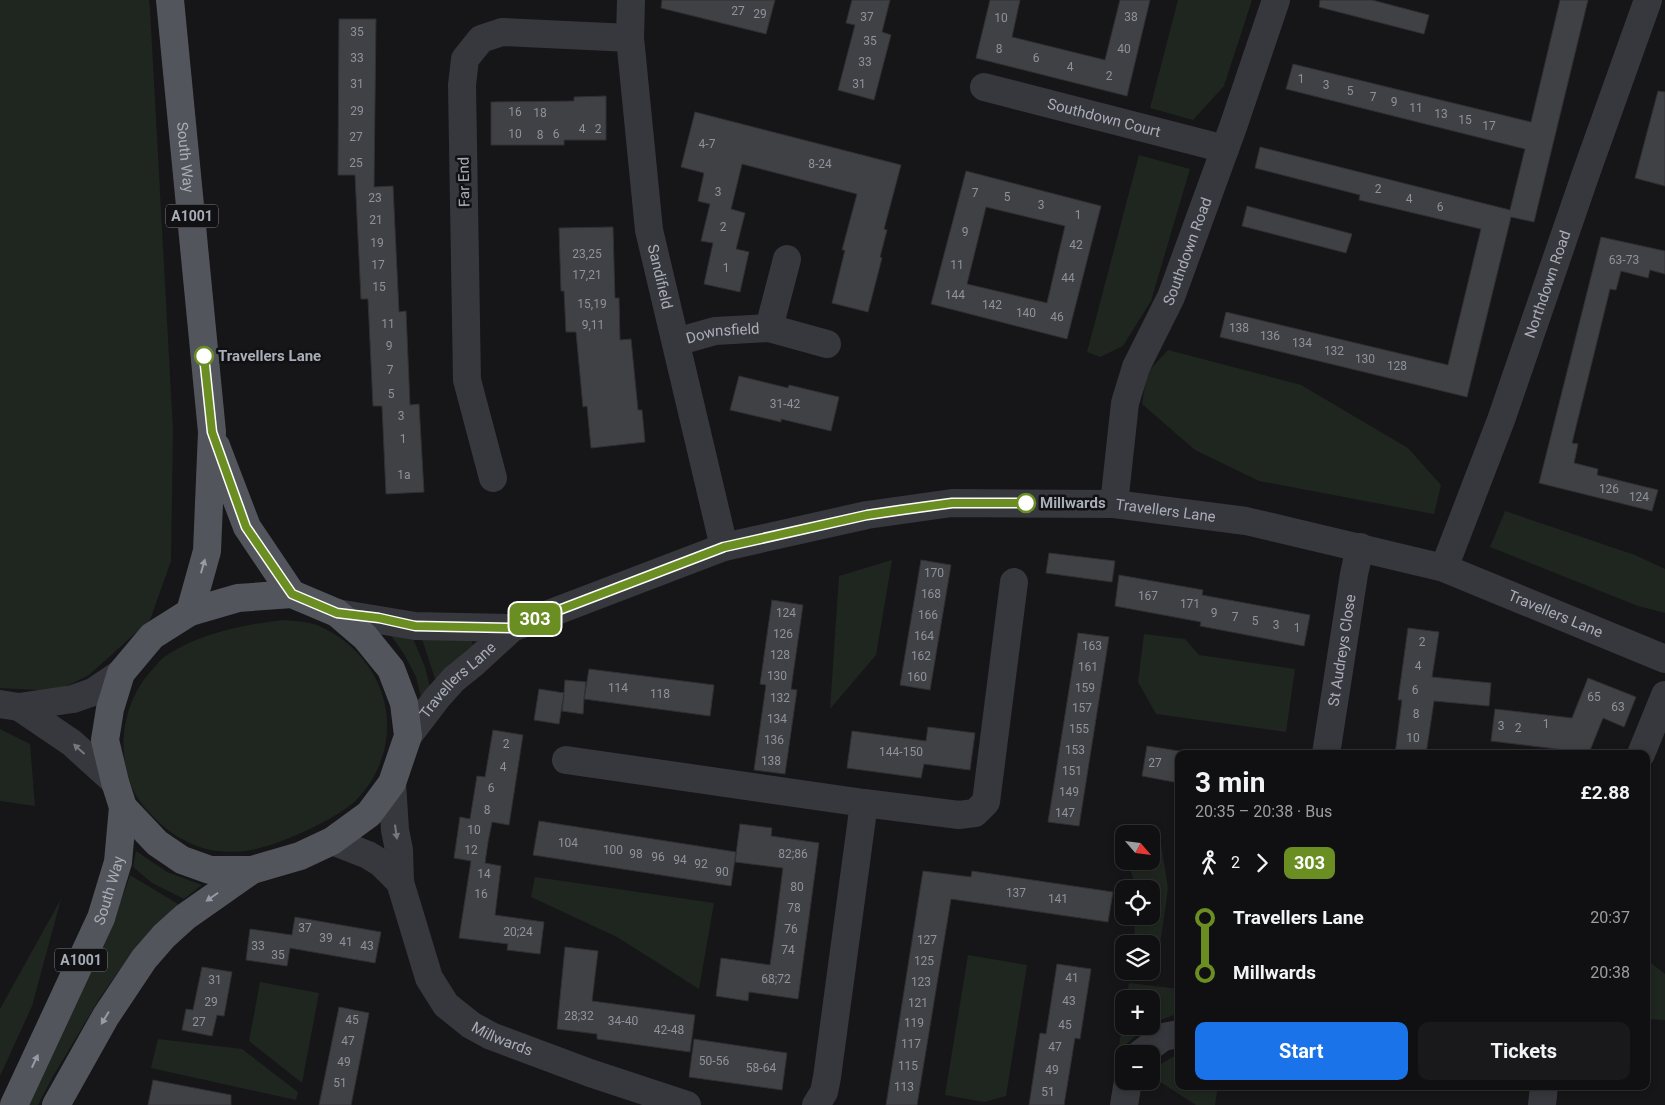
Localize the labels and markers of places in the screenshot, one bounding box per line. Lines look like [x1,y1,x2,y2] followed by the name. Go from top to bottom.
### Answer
[194,346,214,366] marker: Travellers Lane
[218,347,321,365] place label: Travellers Lane
[1016,493,1036,513] marker: Millwards
[1040,494,1106,512] place label: Millwards

